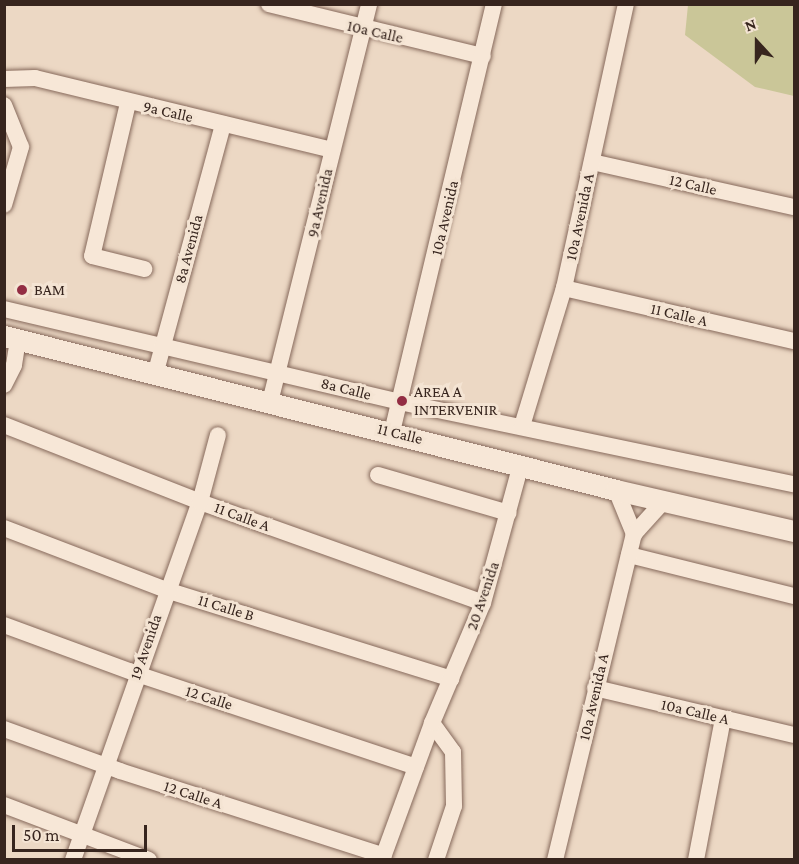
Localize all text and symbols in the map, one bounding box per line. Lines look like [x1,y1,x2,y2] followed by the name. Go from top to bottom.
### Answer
[727,12,787,72] north arrow
[742,15,759,35] text: N
[345,16,405,48] street label: 10a Calle
[141,97,195,127] street label: 9a Calle
[303,167,337,239] street label: 9a Avenida
[667,170,719,200] street label: 12 Calle
[561,172,599,262] street label: 10a Avenida A
[427,179,463,257] street label: 10a Avenida
[171,212,207,286] street label: 8a Avenida
[34,280,65,300] place label: BAM
[15,283,29,297] marker: BAM
[649,299,709,331] street label: 11 Calle A
[319,373,373,405] street label: 8a Calle
[414,382,497,420] place label: AREA A INTERVENIR
[395,394,409,408] marker: AREA A INTERVENIR
[375,419,425,449] street label: 11 Calle
[212,498,272,536] street label: 11 Calle A
[462,559,504,633] street label: 20 Avenida
[196,590,256,626] street label: 11 Calle B
[126,612,166,682] street label: 19 Avenida
[575,652,613,742] street label: 10a Avenida A
[183,681,235,715] street label: 12 Calle
[659,695,731,729] street label: 10a Calle A
[161,777,225,813] street label: 12 Calle A
[15,813,150,851] scale bar
[23,825,60,845] text: 50 m

